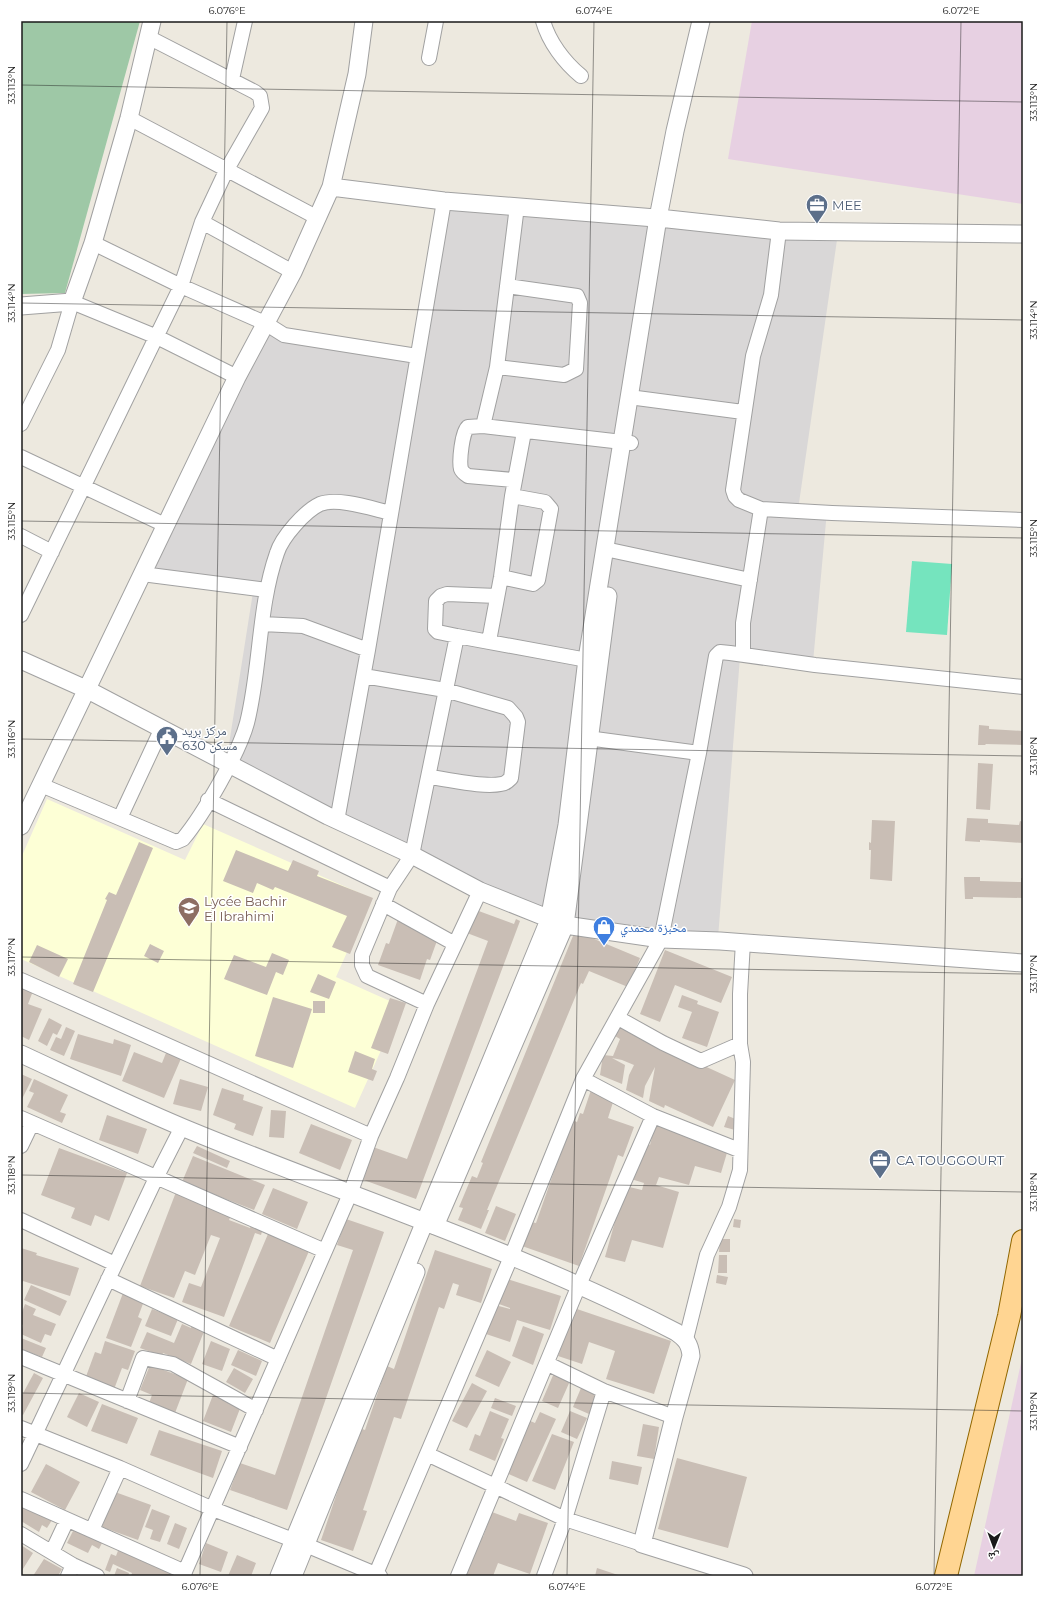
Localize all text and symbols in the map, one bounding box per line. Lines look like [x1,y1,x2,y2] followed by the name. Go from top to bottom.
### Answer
[208,4,246,17] text: 6.076°E
[575,4,613,17] text: 6.074°E
[942,4,980,17] text: 6.072°E
[5,66,18,104] text: 33.113°N
[1027,83,1040,121] text: 33.113°N
[804,192,830,225] office icon: MEE
[832,197,862,213] place label: MEE
[5,283,18,323] text: 33.114°N
[1027,300,1040,340] text: 33.114°N
[5,502,18,540] text: 33.115°N
[1027,519,1040,557] text: 33.115°N
[5,720,18,758] text: 33.116°N
[182,722,237,754] place label: مركز بريد 630 مسكن
[154,724,180,757] public building icon: مركز بريد 630 مسكن
[1027,737,1040,775] text: 33.116°N
[204,893,287,924] place label: Lycée Bachir El Ibrahimi
[176,895,202,928] school or university icon: Lycée Bachir El Ibrahimi
[591,914,617,947] shop icon: مخبزة محمدي
[620,919,687,938] place label: مخبزة محمدي
[5,938,18,976] text: 33.117°N
[1027,955,1040,993] text: 33.117°N
[867,1147,893,1180] office icon: CA TOUGGOURT
[896,1152,1005,1168] place label: CA TOUGGOURT
[5,1155,18,1195] text: 33.118°N
[1027,1172,1040,1212] text: 33.118°N
[5,1374,18,1412] text: 33.119°N
[1027,1392,1040,1430] text: 33.119°N
[974,1527,1014,1567] north arrow
[988,1549,1000,1564] text: ش
[181,1580,219,1593] text: 6.076°E
[548,1580,586,1593] text: 6.074°E
[915,1580,953,1593] text: 6.072°E

